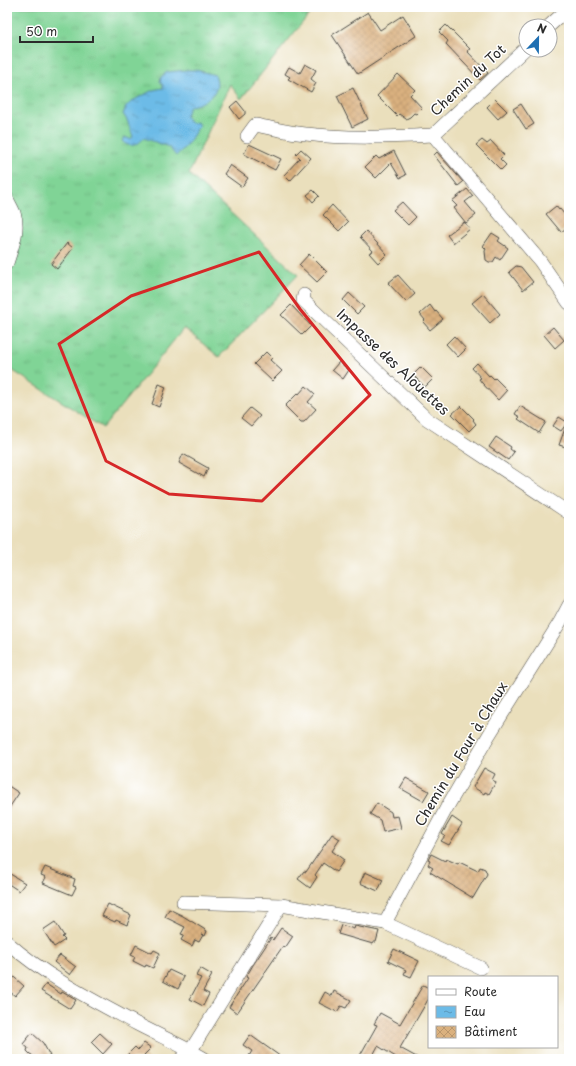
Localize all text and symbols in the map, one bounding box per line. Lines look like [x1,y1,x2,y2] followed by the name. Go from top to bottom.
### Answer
[20,18,93,44] scale bar
[518,18,558,58] north arrow
[535,19,549,38] text: N
[26,22,57,40] text: 50 m
[425,39,510,120] street label: Chemin du Tot
[332,304,454,420] street label: Impasse des Alouettes
[409,677,512,830] street label: Chemin du Four à Chaux
[428,976,558,1048] legend
[464,982,497,1000] text: Route
[464,1002,486,1020] text: Eau
[464,1022,517,1040] text: Bâtiment

